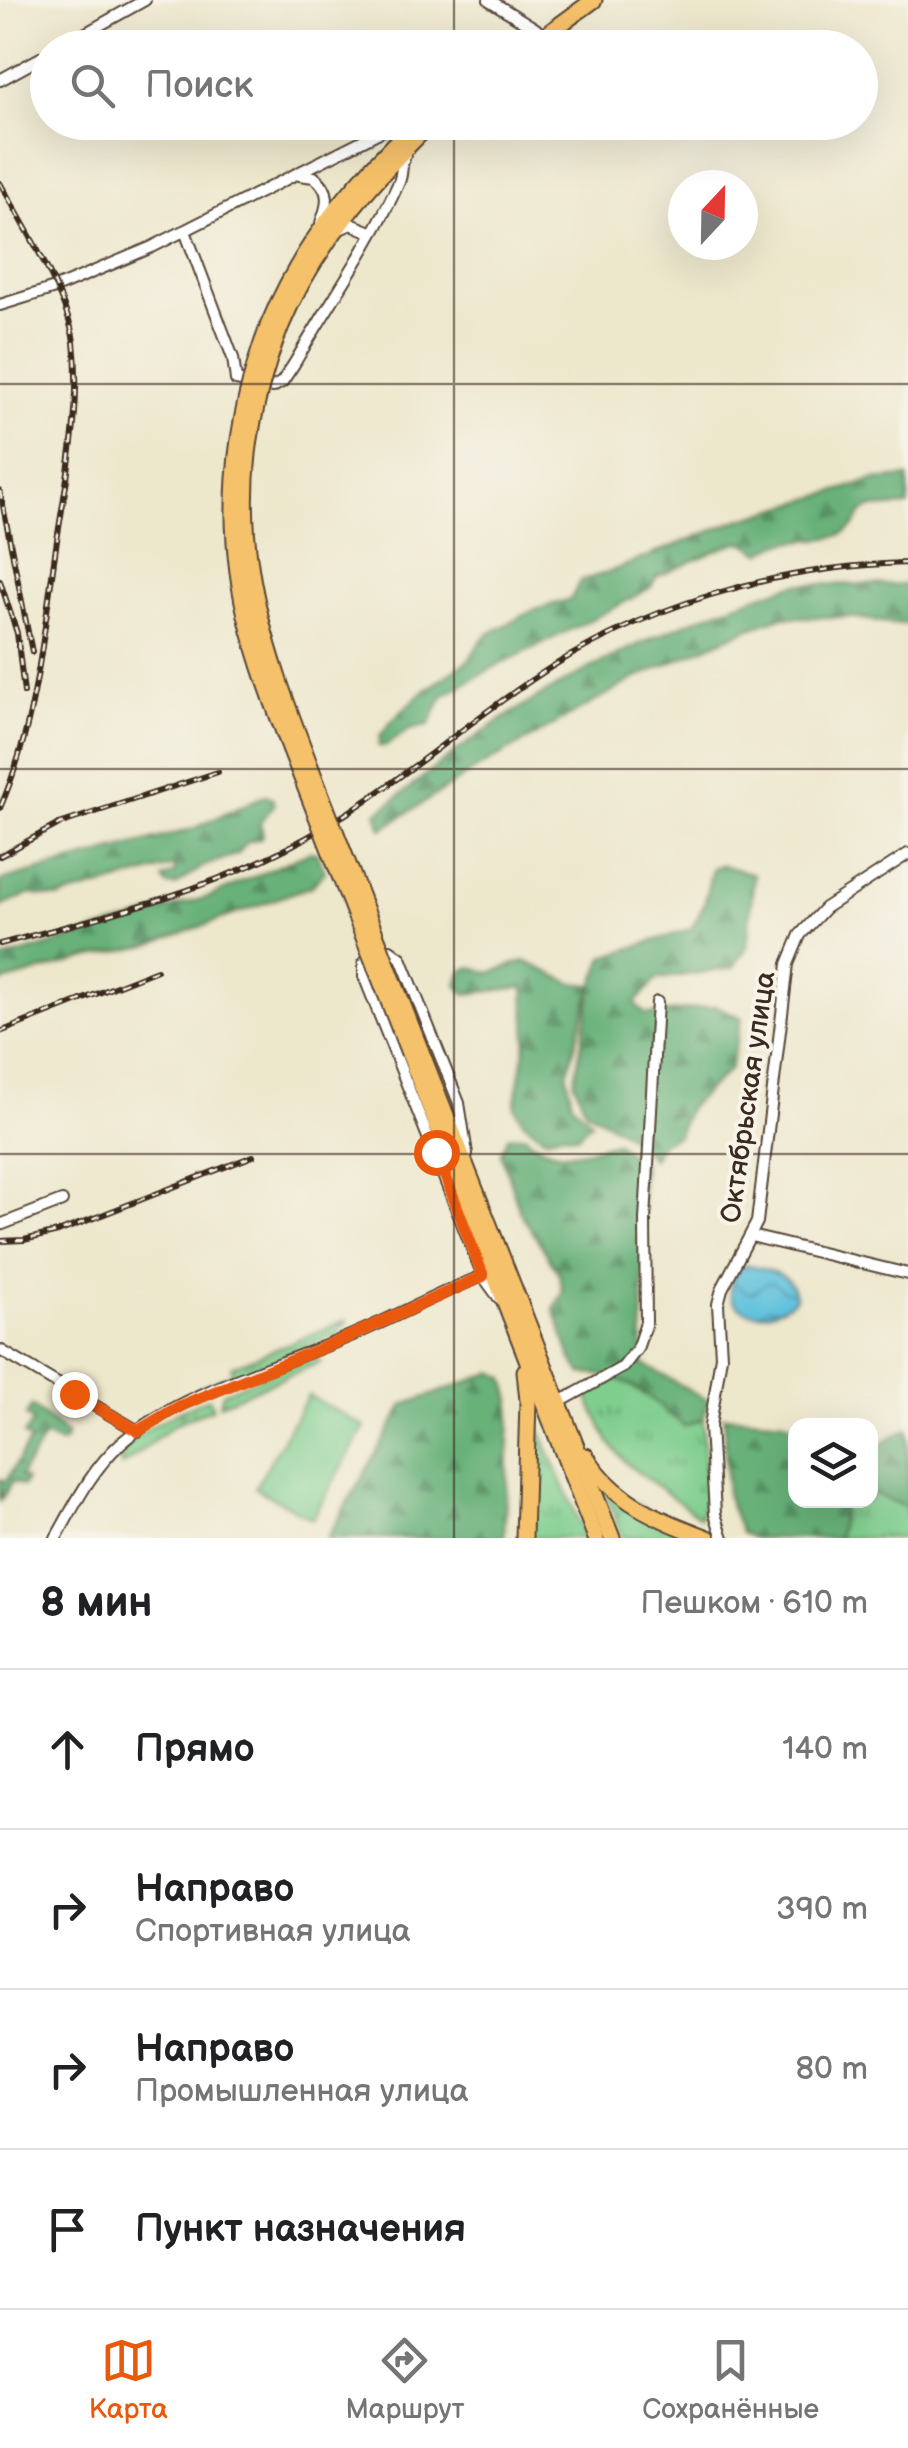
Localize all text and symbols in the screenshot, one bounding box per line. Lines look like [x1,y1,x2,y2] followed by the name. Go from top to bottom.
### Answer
[30,30,878,140] search box
[65,58,120,113] icon: search
[145,63,253,108] text: Поиск
[668,170,758,260] north arrow
[714,969,783,1225] street label: Октябрьская улица
[414,1130,460,1176] route start
[52,1372,98,1418] route end
[788,1418,878,1508] map controls
[788,1418,878,1508] button: layers
[40,1578,153,1629] text: 8 мин
[641,1584,868,1623] text: Пешком · 610 m
[40,1722,95,1777] icon: ahead
[135,1727,254,1772] text: Прямо
[782,1730,868,1769] text: 140 m
[135,1867,294,1912] text: Направо
[40,1882,95,1937] icon: right
[776,1890,868,1929] text: 390 m
[135,1912,411,1951] text: Спортивная улица
[135,2027,294,2072] text: Направо
[40,2042,95,2097] icon: right
[795,2050,868,2089] text: 80 m
[135,2072,469,2111] text: Промышленная улица
[40,2202,95,2257] icon: arrive
[135,2207,466,2252] text: Пункт назначения
[89,2333,168,2426] tab: Карта
[345,2333,465,2426] tab: Маршрут
[642,2333,819,2426] tab: Сохранённые

